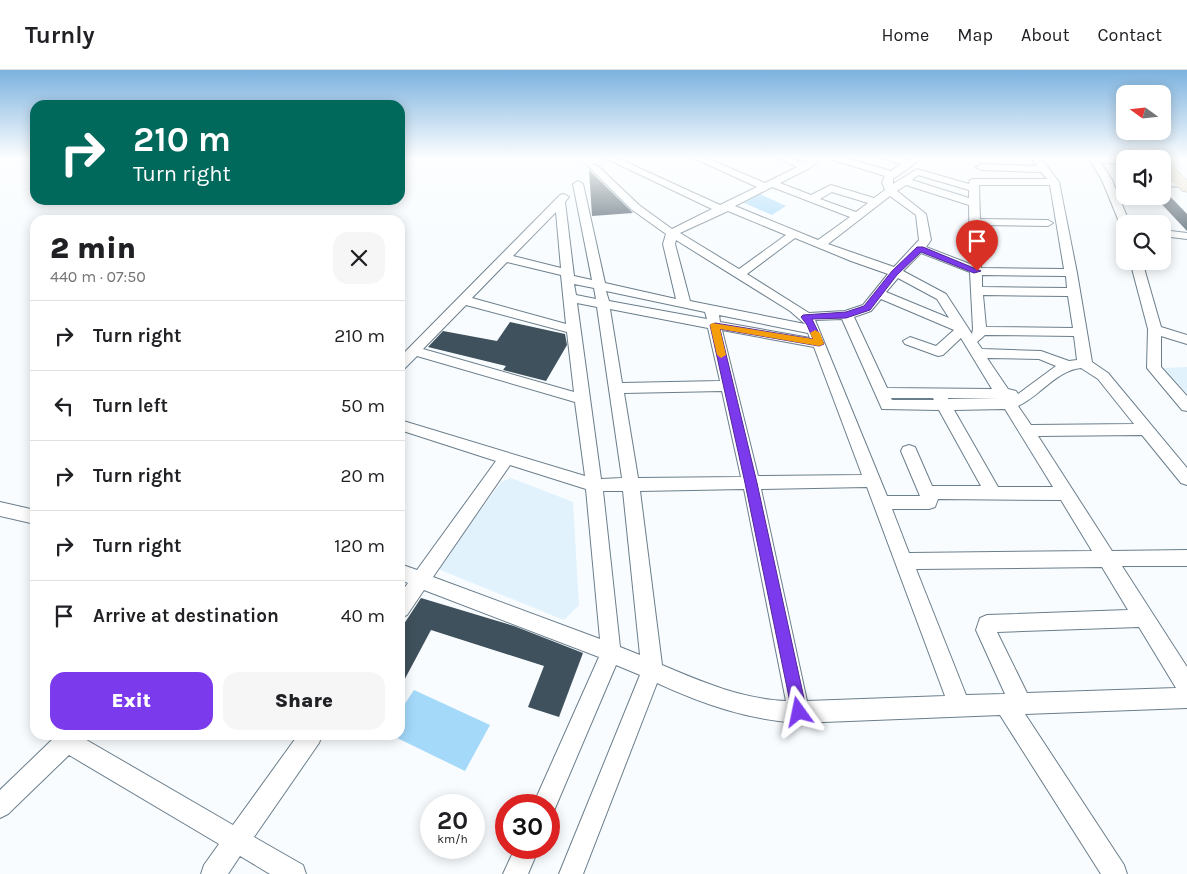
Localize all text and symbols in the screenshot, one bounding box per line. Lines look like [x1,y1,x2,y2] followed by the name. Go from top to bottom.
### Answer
[25,21,95,49] text: Turnly
[881,24,929,46] text: Home
[957,24,993,46] text: Map
[1021,24,1070,46] text: About
[1098,24,1162,46] text: Contact
[1116,85,1171,140] north arrow
[1116,85,1171,270] map controls
[133,119,231,160] text: 210 m
[50,120,115,185] icon: right
[1116,150,1171,205] button: sound
[133,161,231,187] text: Turn right
[1116,215,1171,270] button: search
[956,220,998,271] pin
[963,227,991,255] icon: arrive
[50,230,136,266] text: 2 min
[333,232,385,284] button: close
[50,267,146,286] text: 440 m · 07:50
[50,322,78,350] icon: right
[93,325,182,347] text: Turn right
[334,325,385,347] text: 210 m
[50,392,78,420] icon: left
[93,395,168,417] text: Turn left
[341,395,385,417] text: 50 m
[50,462,78,490] icon: right
[93,465,182,487] text: Turn right
[340,465,385,487] text: 20 m
[50,532,78,560] icon: right
[93,535,182,557] text: Turn right
[334,535,385,557] text: 120 m
[50,602,78,630] icon: arrive
[93,605,279,627] text: Arrive at destination
[341,605,385,627] text: 40 m
[50,672,213,730] button: Exit
[223,672,385,730] button: Share
[772,685,824,737] position arrow
[495,794,560,859] speed limit sign: 30
[437,806,468,835] text: 20
[437,832,468,846] text: km/h

